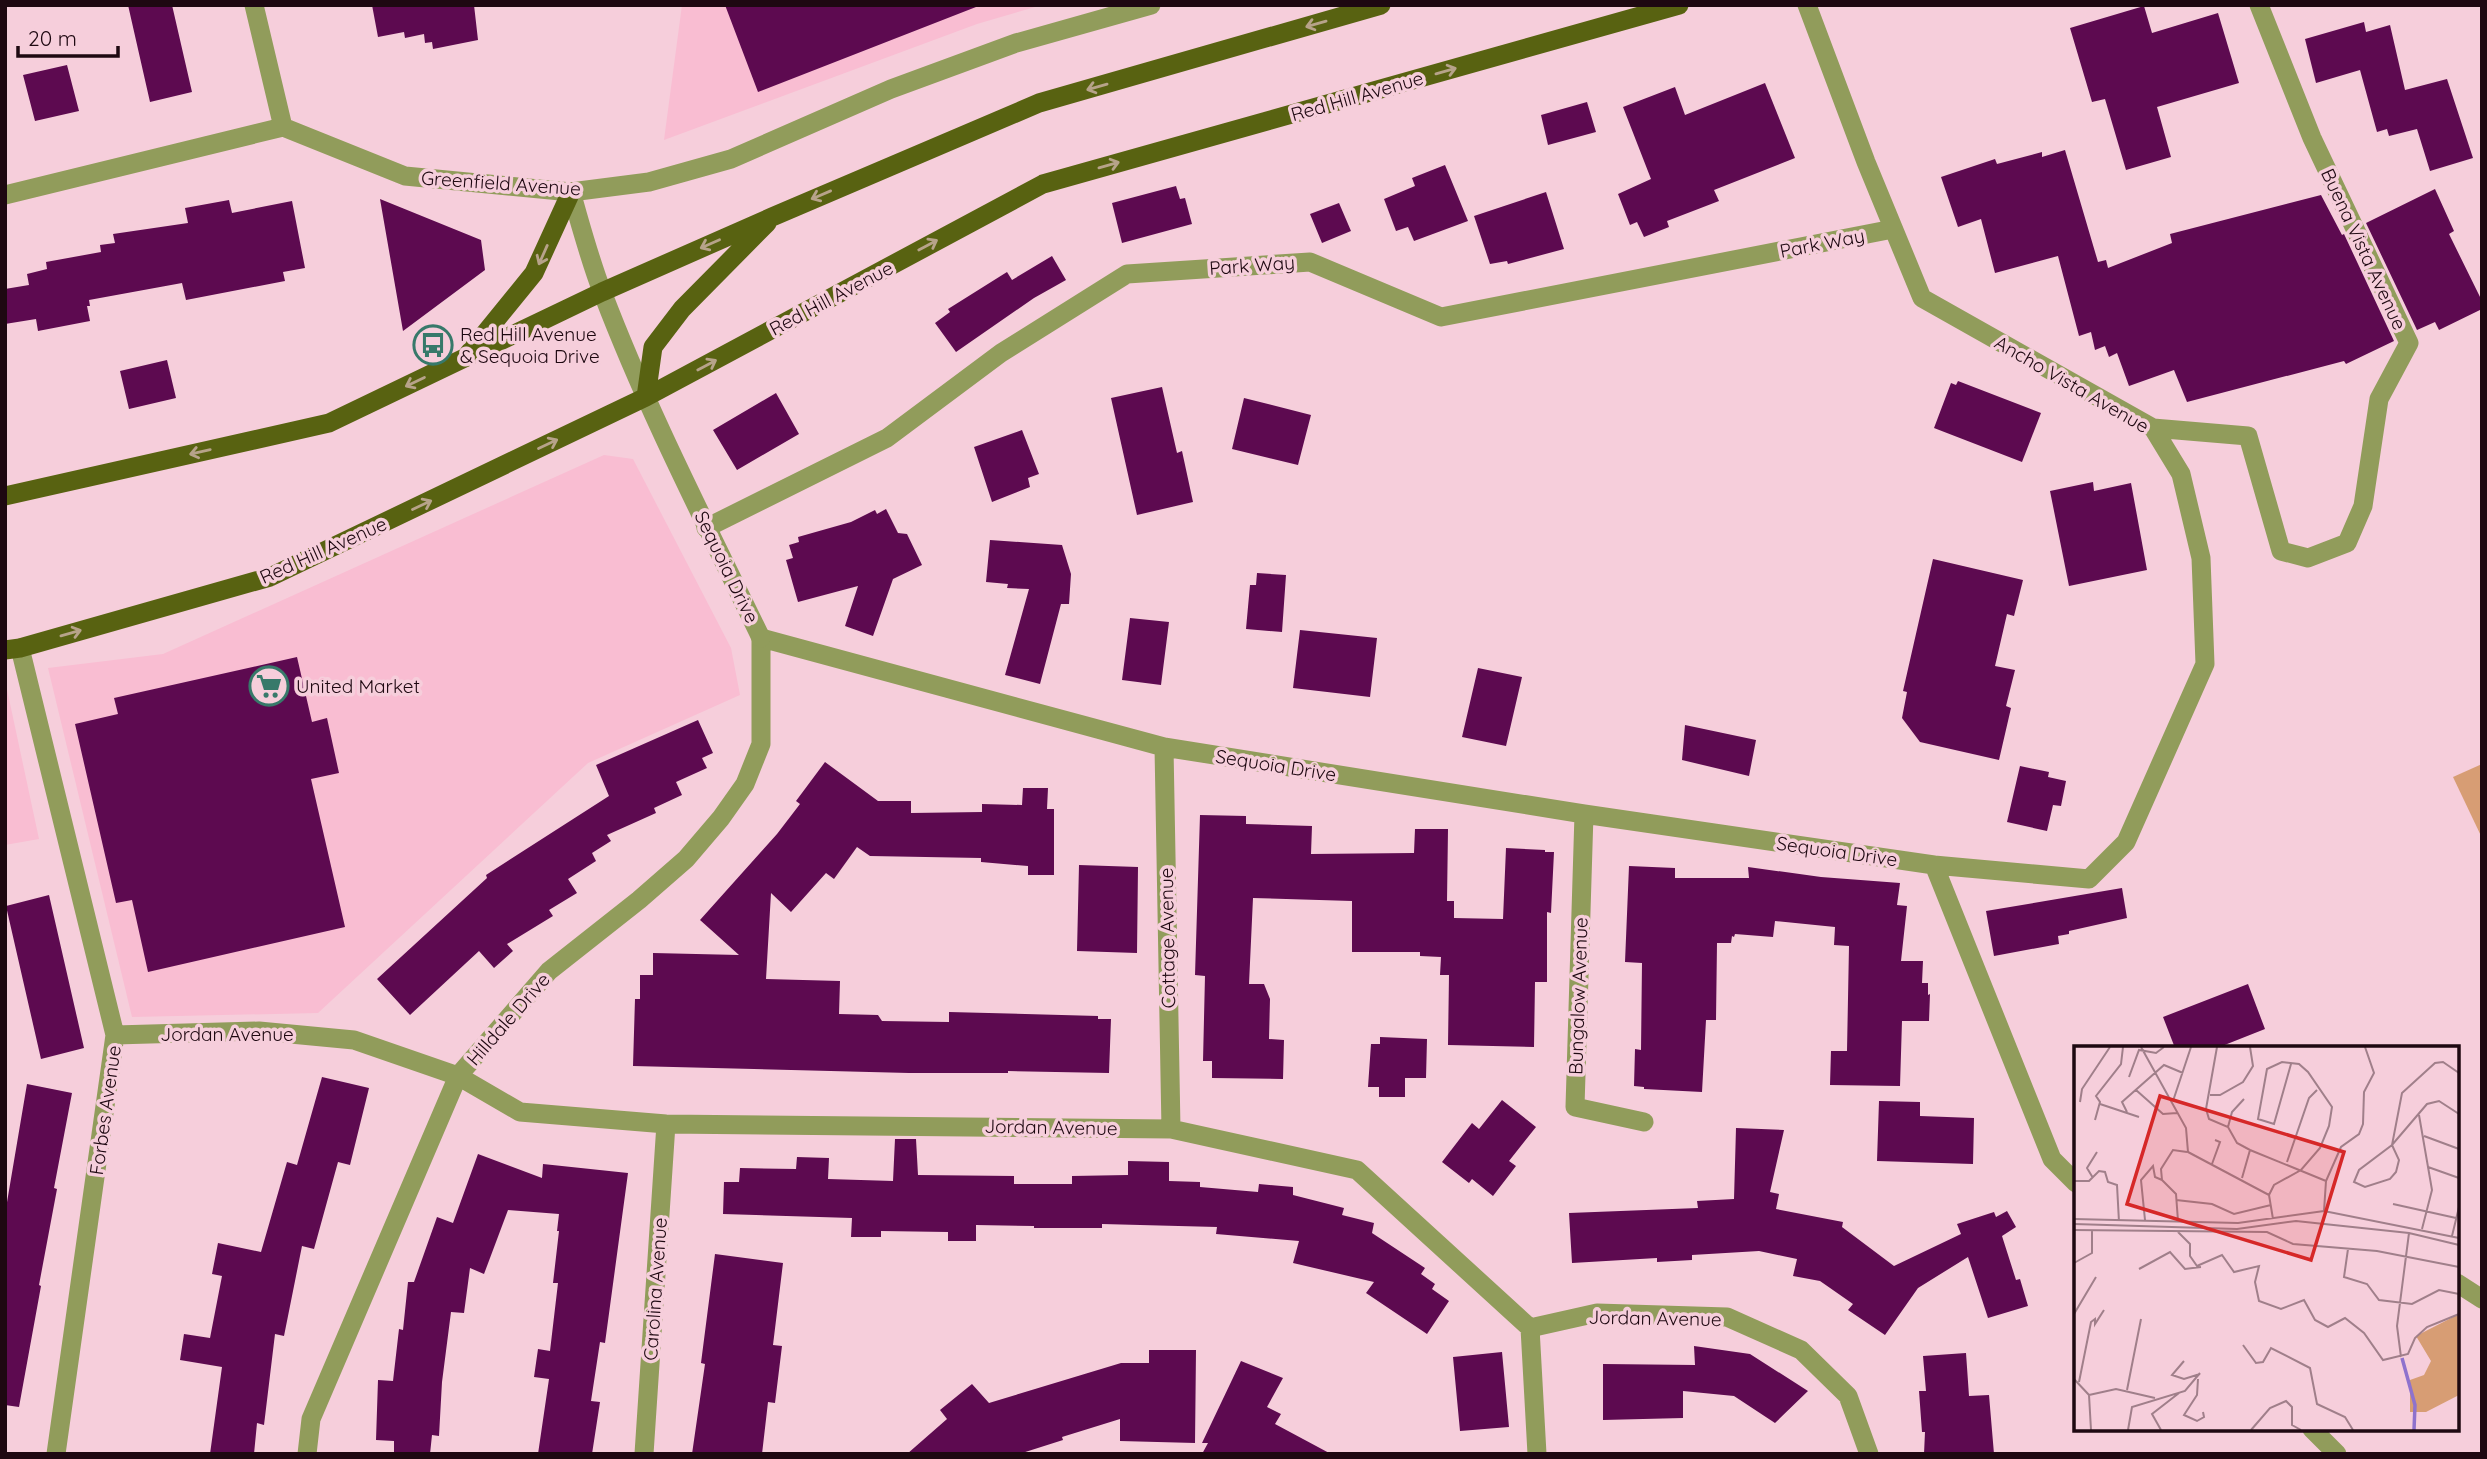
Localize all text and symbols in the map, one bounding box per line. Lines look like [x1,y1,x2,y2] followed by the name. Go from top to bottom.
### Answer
[18,14,117,58] scale bar
[1305,18,1327,31] one-way arrow
[28,25,77,51] text: 20 m
[1434,63,1456,76] one-way arrow
[1288,66,1426,126] street label: Red Hill Avenue
[1086,81,1108,94] one-way arrow
[1097,158,1119,171] one-way arrow
[2316,164,2412,334] street label: Buena Vista Avenue
[420,165,582,201] street label: Greenfield Avenue
[811,190,833,203] one-way arrow
[1778,223,1866,263] street label: Park Way
[699,238,721,251] one-way arrow
[918,238,938,252] one-way arrow
[535,244,549,265] one-way arrow
[1208,250,1296,280] street label: Park Way
[765,255,897,341] street label: Red Hill Avenue
[460,322,600,368] place label: Red Hill Avenue & Sequoia Drive
[412,324,454,366] bus stop icon: Red Hill Avenue & Sequoia Drive
[1991,330,2153,438] street label: Ancho Vista Avenue
[696,357,716,371] one-way arrow
[405,376,426,390] one-way arrow
[537,437,558,451] one-way arrow
[189,446,212,460] one-way arrow
[411,497,432,510] one-way arrow
[690,507,764,627] street label: Sequoia Drive
[256,511,390,589] street label: Red Hill Avenue
[60,626,82,639] one-way arrow
[248,665,290,707] supermarket icon: United Market
[296,674,420,698] place label: United Market
[1214,744,1338,786] street label: Sequoia Drive
[1775,831,1899,871] street label: Sequoia Drive
[1154,867,1180,1009] street label: Cottage Avenue
[1563,917,1593,1075] street label: Bungalow Avenue
[461,968,555,1070] street label: Hilldale Drive
[160,1022,294,1046] street label: Jordan Avenue
[84,1044,126,1176] street label: Forbes Avenue
[2074,1046,2459,1431] inset map
[984,1114,1118,1140] street label: Jordan Avenue
[638,1217,672,1361] street label: Carolina Avenue
[1588,1305,1722,1331] street label: Jordan Avenue

